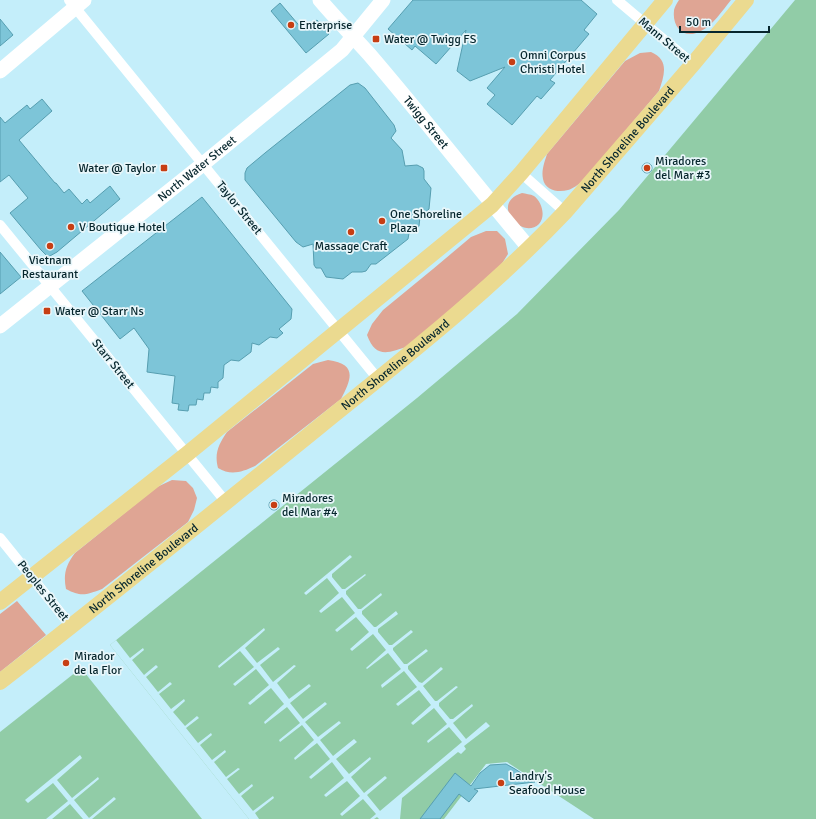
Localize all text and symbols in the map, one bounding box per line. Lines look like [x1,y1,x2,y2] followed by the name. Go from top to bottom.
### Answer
[680,8,769,34] scale bar
[635,14,693,66] street label: Mann Street
[686,15,711,30] text: 50 m
[299,18,352,33] place label: Enterprise
[286,20,296,30] marker: Enterprise
[384,32,477,47] place label: Water @ Twigg FS
[371,34,381,44] marker: Water @ Twigg FS
[520,48,586,77] place label: Omni Corpus Christi Hotel
[507,57,517,67] marker: Omni Corpus Christi Hotel
[578,83,678,196] street label: North Shoreline Boulevard
[400,93,452,152] street label: Twigg Street
[155,132,239,205] street label: North Water Street
[655,154,711,183] place label: Miradores del Mar #3
[78,161,157,176] place label: Water @ Taylor
[159,163,169,173] marker: Water @ Taylor
[642,163,652,173] marker: Miradores del Mar #3
[213,178,265,238] street label: Taylor Street
[390,207,462,236] place label: One Shoreline Plaza
[377,216,387,226] marker: One Shoreline Plaza
[79,220,166,235] place label: V Boutique Hotel
[66,222,76,232] marker: V Boutique Hotel
[346,227,356,237] marker: Massage Craft
[315,239,388,254] place label: Massage Craft
[45,241,55,251] marker: Vietnam Restaurant
[22,253,78,282] place label: Vietnam Restaurant
[55,304,144,319] place label: Water @ Starr Ns
[42,306,52,316] marker: Water @ Starr Ns
[338,316,453,413] street label: North Shoreline Boulevard
[88,336,138,392] street label: Starr Street
[282,491,338,520] place label: Miradores del Mar #4
[269,500,279,510] marker: Miradores del Mar #4
[86,520,201,617] street label: North Shoreline Boulevard
[14,558,72,624] street label: Peoples Street
[74,649,122,678] place label: Mirador de la Flor
[61,658,71,668] marker: Mirador de la Flor
[509,769,585,798] place label: Landry's Seafood House
[496,778,506,788] marker: Landry's Seafood House

